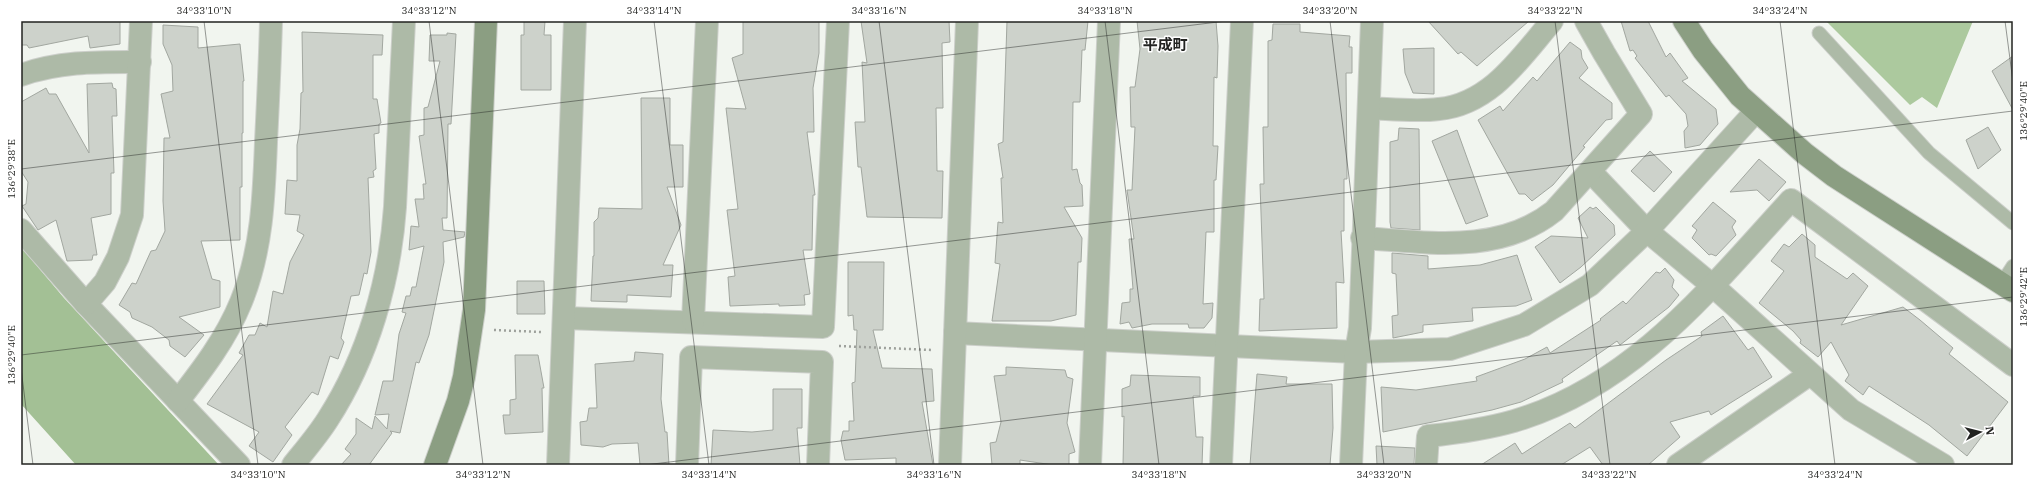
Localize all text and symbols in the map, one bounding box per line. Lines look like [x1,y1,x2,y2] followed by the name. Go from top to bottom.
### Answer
[177,4,232,17] text: 34°33'10"N
[402,4,457,17] text: 34°33'12"N
[627,4,682,17] text: 34°33'14"N
[852,4,907,17] text: 34°33'16"N
[1078,4,1133,17] text: 34°33'18"N
[1303,4,1358,17] text: 34°33'20"N
[1528,4,1583,17] text: 34°33'22"N
[1753,4,1808,17] text: 34°33'24"N
[1142,35,1188,54] district label: 平成町
[2017,81,2030,141] text: 136°29'40"E
[5,139,18,199] text: 136°29'38"E
[2017,267,2030,327] text: 136°29'42"E
[5,325,18,385] text: 136°29'40"E
[1960,412,2000,452] north arrow
[1982,426,1997,436] text: N
[231,468,286,481] text: 34°33'10"N
[456,468,511,481] text: 34°33'12"N
[682,468,737,481] text: 34°33'14"N
[907,468,962,481] text: 34°33'16"N
[1132,468,1187,481] text: 34°33'18"N
[1357,468,1412,481] text: 34°33'20"N
[1582,468,1637,481] text: 34°33'22"N
[1808,468,1863,481] text: 34°33'24"N

